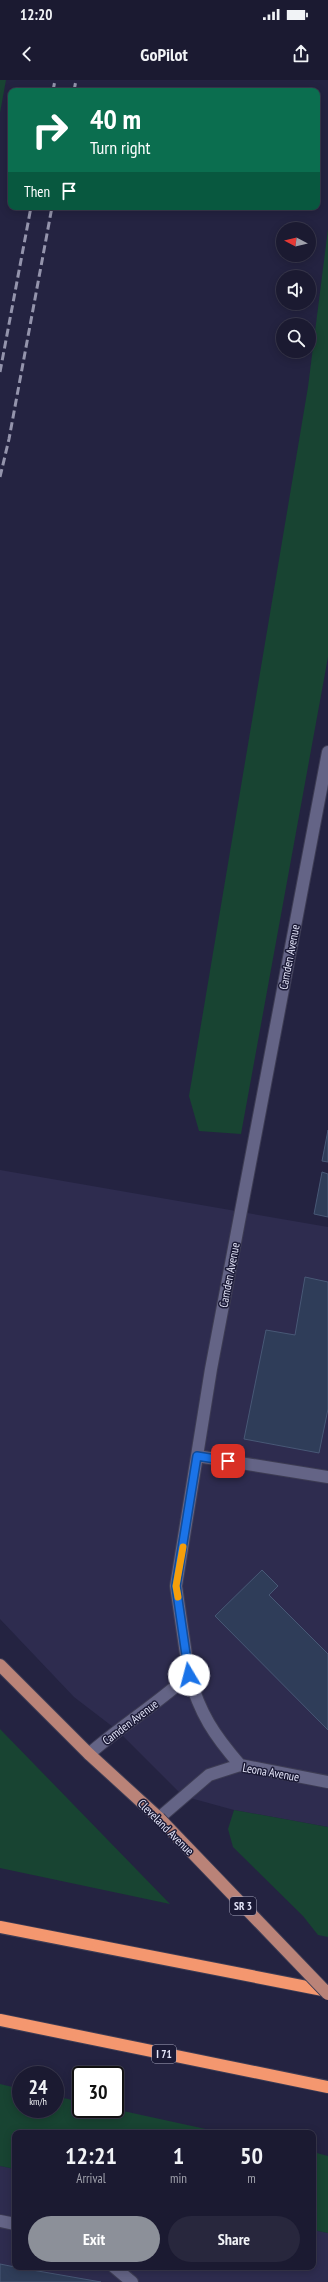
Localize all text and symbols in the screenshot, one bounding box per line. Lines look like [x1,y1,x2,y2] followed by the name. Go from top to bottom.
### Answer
[20,5,52,24] text: 12:20
[16,43,38,65] icon: back
[140,43,188,66] text: GoPilot
[290,43,312,65] icon: share
[90,100,141,137] text: 40 m
[24,104,76,156] icon: right
[90,136,150,159] text: Turn right
[58,180,80,202] icon: arrive
[24,182,50,201] text: Then
[276,222,316,262] north arrow
[276,222,316,358] map controls
[276,270,316,310] button: sound
[276,318,316,358] button: search
[275,923,303,991] street label: Camden Avenue
[215,1241,243,1309] street label: Camden Avenue
[211,1444,245,1478] pin
[217,1450,239,1472] icon: arrive
[168,1654,210,1696] position arrow
[99,1696,161,1748] street label: Camden Avenue
[242,1760,300,1784] street label: Leona Avenue
[135,1796,197,1858] street label: Cleveland Avenue
[230,1897,256,1915] road number: SR 3
[152,2045,176,2063] road number: I 71
[72,2066,124,2118] speed limit sign: 30
[28,2074,48,2100] text: 24
[29,2095,47,2108] text: km/h
[65,2140,117,2171] text: 12:21
[173,2140,184,2171] text: 1
[240,2140,263,2171] text: 50
[76,2170,106,2187] text: Arrival
[170,2170,187,2187] text: min
[247,2170,256,2187] text: m
[28,2216,160,2262] button: Exit
[168,2216,300,2262] button: Share

